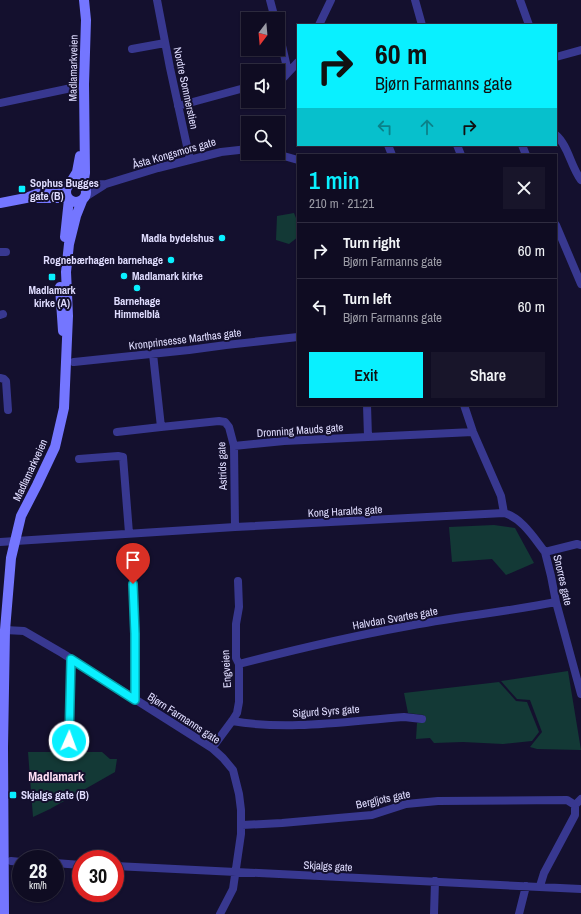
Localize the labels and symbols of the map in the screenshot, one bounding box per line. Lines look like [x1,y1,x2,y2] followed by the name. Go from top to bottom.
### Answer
[241,12,285,56] north arrow
[65,35,81,101] street label: Madlamarkveien
[170,46,202,130] street label: Nordre Sommerstien
[130,134,217,172] street label: Åsta Kongsmors gate
[30,176,99,203] place label: Sophus Bugges gate (B)
[17,184,27,194] marker: Sophus Bugges gate (B)
[141,231,214,245] place label: Madla bydelshus
[217,233,227,243] marker: Madla bydelshus
[43,253,163,267] place label: Rognebærhagen barnehage
[166,255,176,265] marker: Rognebærhagen barnehage
[132,269,203,283] place label: Madlamark kirke
[119,271,129,281] marker: Madlamark kirke
[47,272,57,282] marker: Madlamark kirke (A)
[28,283,77,310] place label: Madlamark kirke (A)
[132,283,142,293] marker: Barnehage Himmelblå
[114,294,160,321] place label: Barnehage Himmelblå
[128,325,242,353] street label: Kronprinsesse Marthas gate
[256,420,344,440] street label: Dronning Mauds gate
[10,437,50,503] street label: Madlamarkveien
[214,442,230,491] street label: Astrids gate
[307,502,383,520] street label: Kong Haralds gate
[116,543,150,584] pin
[550,553,576,607] street label: Snorres gate
[351,604,439,632] street label: Halvdan Svartes gate
[218,650,234,688] street label: Engveien
[145,689,223,747] street label: Bjørn Farmanns gate
[292,702,360,720] street label: Sigurd Syrs gate
[48,720,90,762] position arrow
[28,768,84,785] district label: Madlamark
[355,786,411,812] street label: Bergljots gate
[21,788,89,802] place label: Skjalgs gate (B)
[8,790,18,800] marker: Skjalgs gate (B)
[72,850,124,902] speed limit sign: 30
[303,858,353,874] street label: Skjalgs gate

